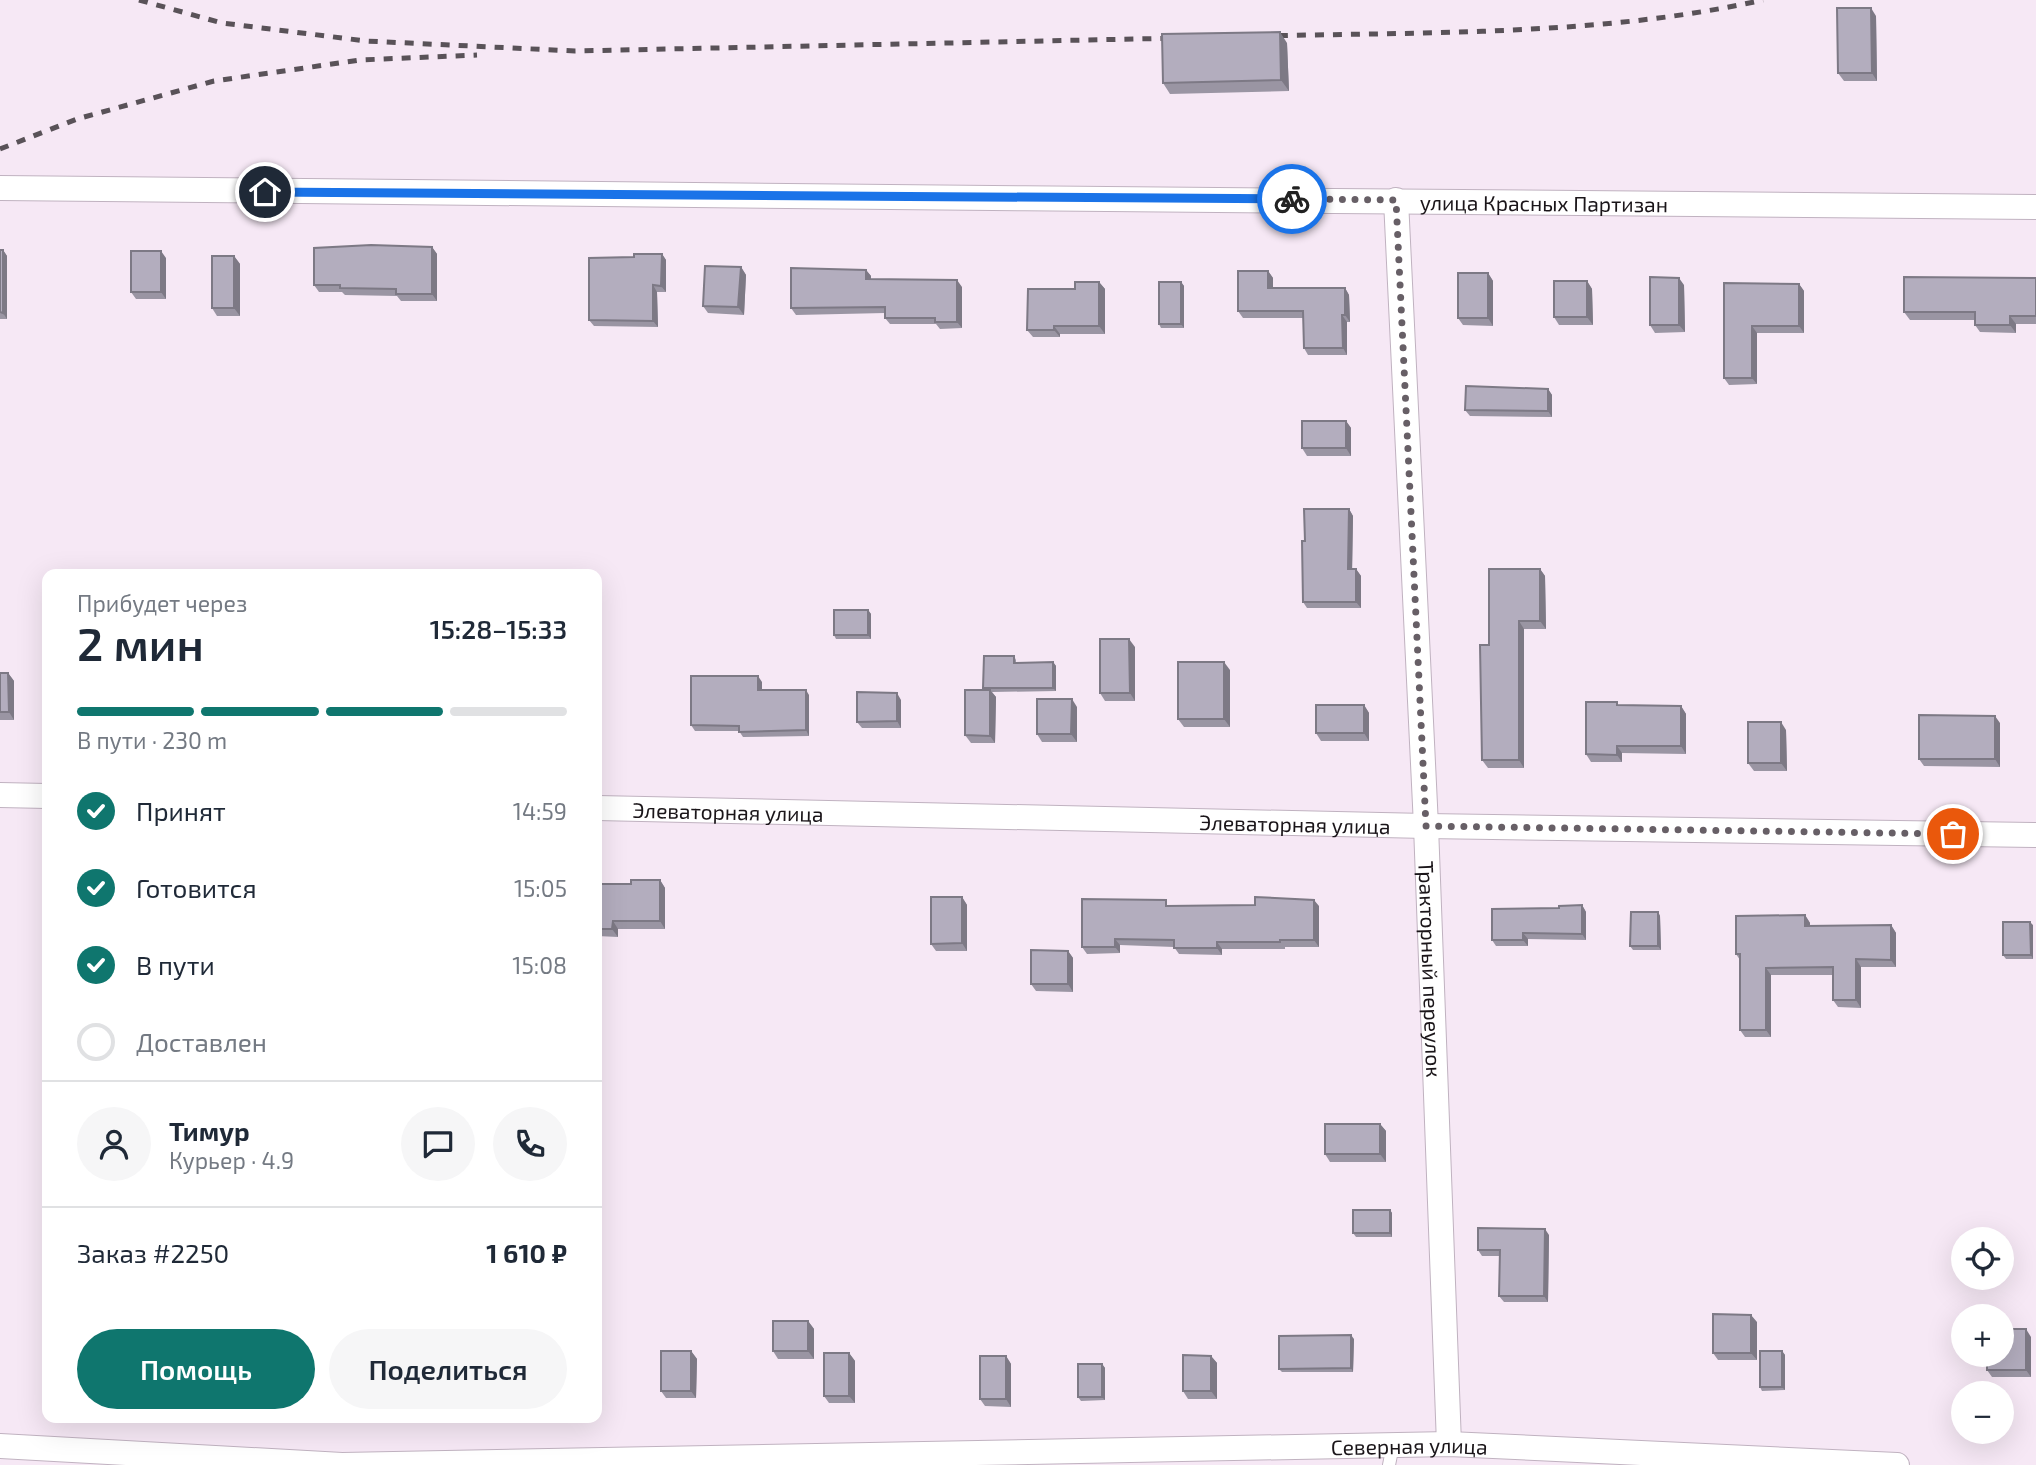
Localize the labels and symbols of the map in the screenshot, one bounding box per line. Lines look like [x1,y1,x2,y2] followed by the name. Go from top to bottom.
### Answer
[235,162,295,222] pin
[1257,164,1327,234] courier
[1420,189,1668,216] street label: улица Красных Партизан
[632,796,824,825] street label: Элеваторная улица
[1923,804,1983,864] pin
[1199,809,1391,838] street label: Элеваторная улица
[1415,860,1448,1078] street label: Тракторный переулок
[1331,1431,1488,1459] street label: Северная улица

